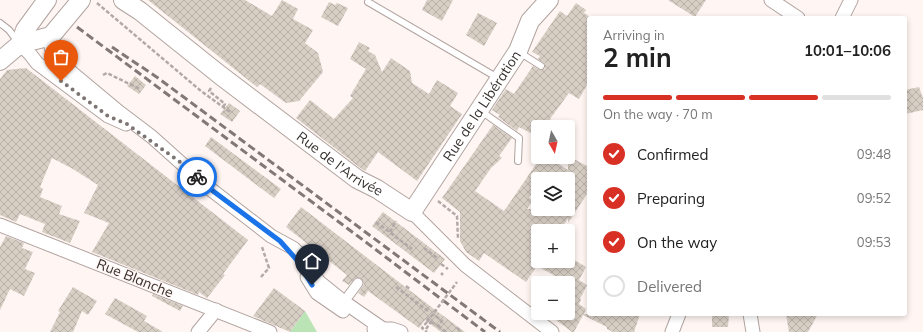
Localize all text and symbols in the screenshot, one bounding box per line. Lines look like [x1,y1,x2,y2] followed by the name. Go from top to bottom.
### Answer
[603,27,665,43] text: Arriving in
[44,40,78,81] pin
[603,41,672,74] text: 2 min
[804,41,891,60] text: 10:01–10:06
[50,46,72,68] icon: bag
[439,47,525,165] street label: Rue de la Libération
[603,106,713,122] text: On the way · 70 m
[531,120,575,164] north arrow
[531,120,575,320] map controls
[293,127,387,200] street label: Rue de l'Arrivée
[603,143,625,165] icon: check
[637,145,708,164] text: Confirmed
[857,146,891,162] text: 09:48
[177,157,217,197] courier
[186,166,208,188] icon: bike
[531,172,575,216] button: layers
[603,187,625,209] icon: check
[637,189,705,208] text: Preparing
[857,190,891,206] text: 09:52
[531,224,575,268] button: +
[603,231,625,253] icon: check
[637,233,717,252] text: On the way
[857,234,891,250] text: 09:53
[295,244,329,285] pin
[301,250,323,272] icon: home
[94,254,176,302] street label: Rue Blanche
[531,276,575,320] button: −
[637,277,702,296] text: Delivered

